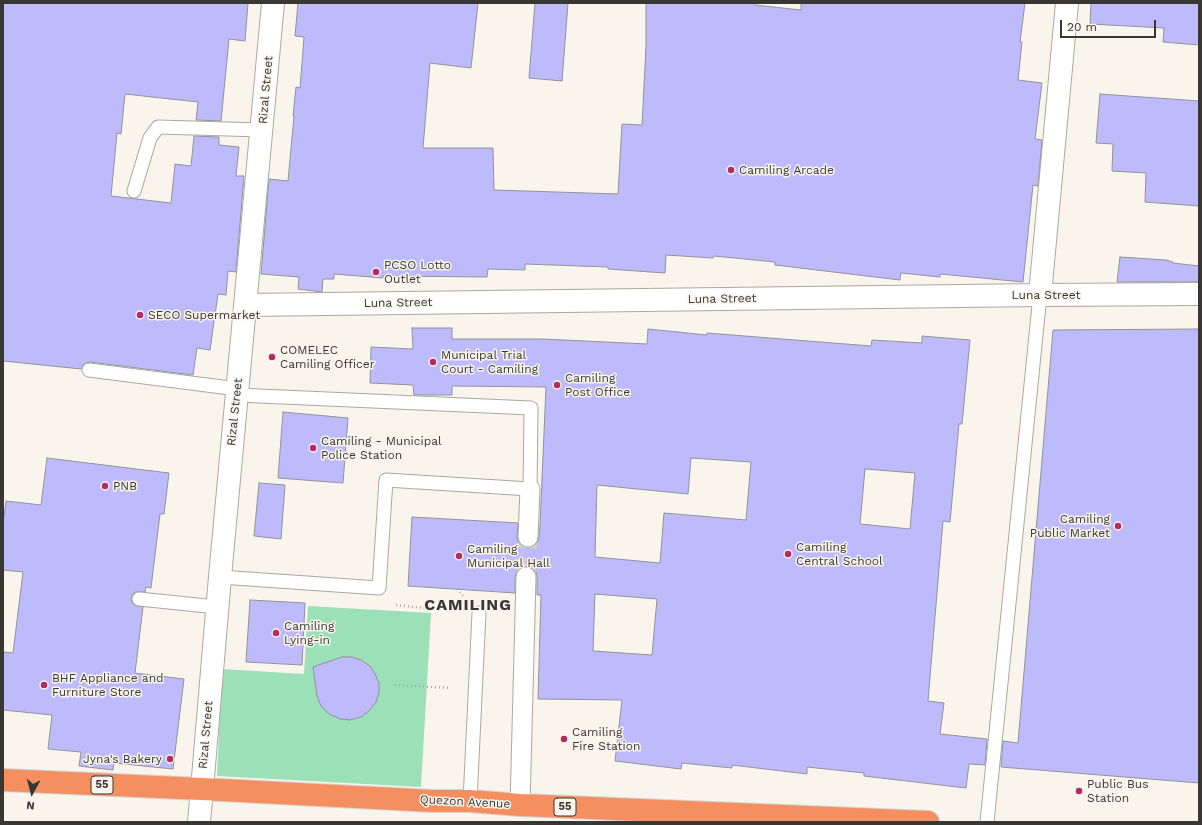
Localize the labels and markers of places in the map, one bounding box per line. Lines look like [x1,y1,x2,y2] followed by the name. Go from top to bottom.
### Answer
[739,163,834,177] place label: Camiling Arcade
[726,165,736,175] marker: Camiling Arcade
[384,258,451,286] place label: PCSO Lotto Outlet
[371,267,381,277] marker: PCSO Lotto Outlet
[148,308,260,322] place label: SECO Supermarket
[135,310,145,320] marker: SECO Supermarket
[280,343,375,371] place label: COMELEC Camiling Officer
[441,348,538,376] place label: Municipal Trial Court - Camiling
[267,352,277,362] marker: COMELEC Camiling Officer
[428,357,438,367] marker: Municipal Trial Court - Camiling
[565,371,630,399] place label: Camiling Post Office
[552,380,562,390] marker: Camiling Post Office
[321,434,442,462] place label: Camiling - Municipal Police Station
[308,443,318,453] marker: Camiling - Municipal Police Station
[113,479,137,493] place label: PNB
[100,481,110,491] marker: PNB
[1030,512,1110,540] place label: Camiling Public Market
[1113,521,1123,531] marker: Camiling Public Market
[796,540,883,568] place label: Camiling Central School
[467,542,550,570] place label: Camiling Municipal Hall
[783,549,793,559] marker: Camiling Central School
[454,551,464,561] marker: Camiling Municipal Hall
[284,619,334,647] place label: Camiling Lying-in
[271,628,281,638] marker: Camiling Lying-in
[52,671,164,699] place label: BHF Appliance and Furniture Store
[39,680,49,690] marker: BHF Appliance and Furniture Store
[572,725,640,753] place label: Camiling Fire Station
[559,734,569,744] marker: Camiling Fire Station
[83,752,162,766] place label: Jyna's Bakery
[165,754,175,764] marker: Jyna's Bakery
[1087,777,1148,805] place label: Public Bus Station
[1074,786,1084,796] marker: Public Bus Station

